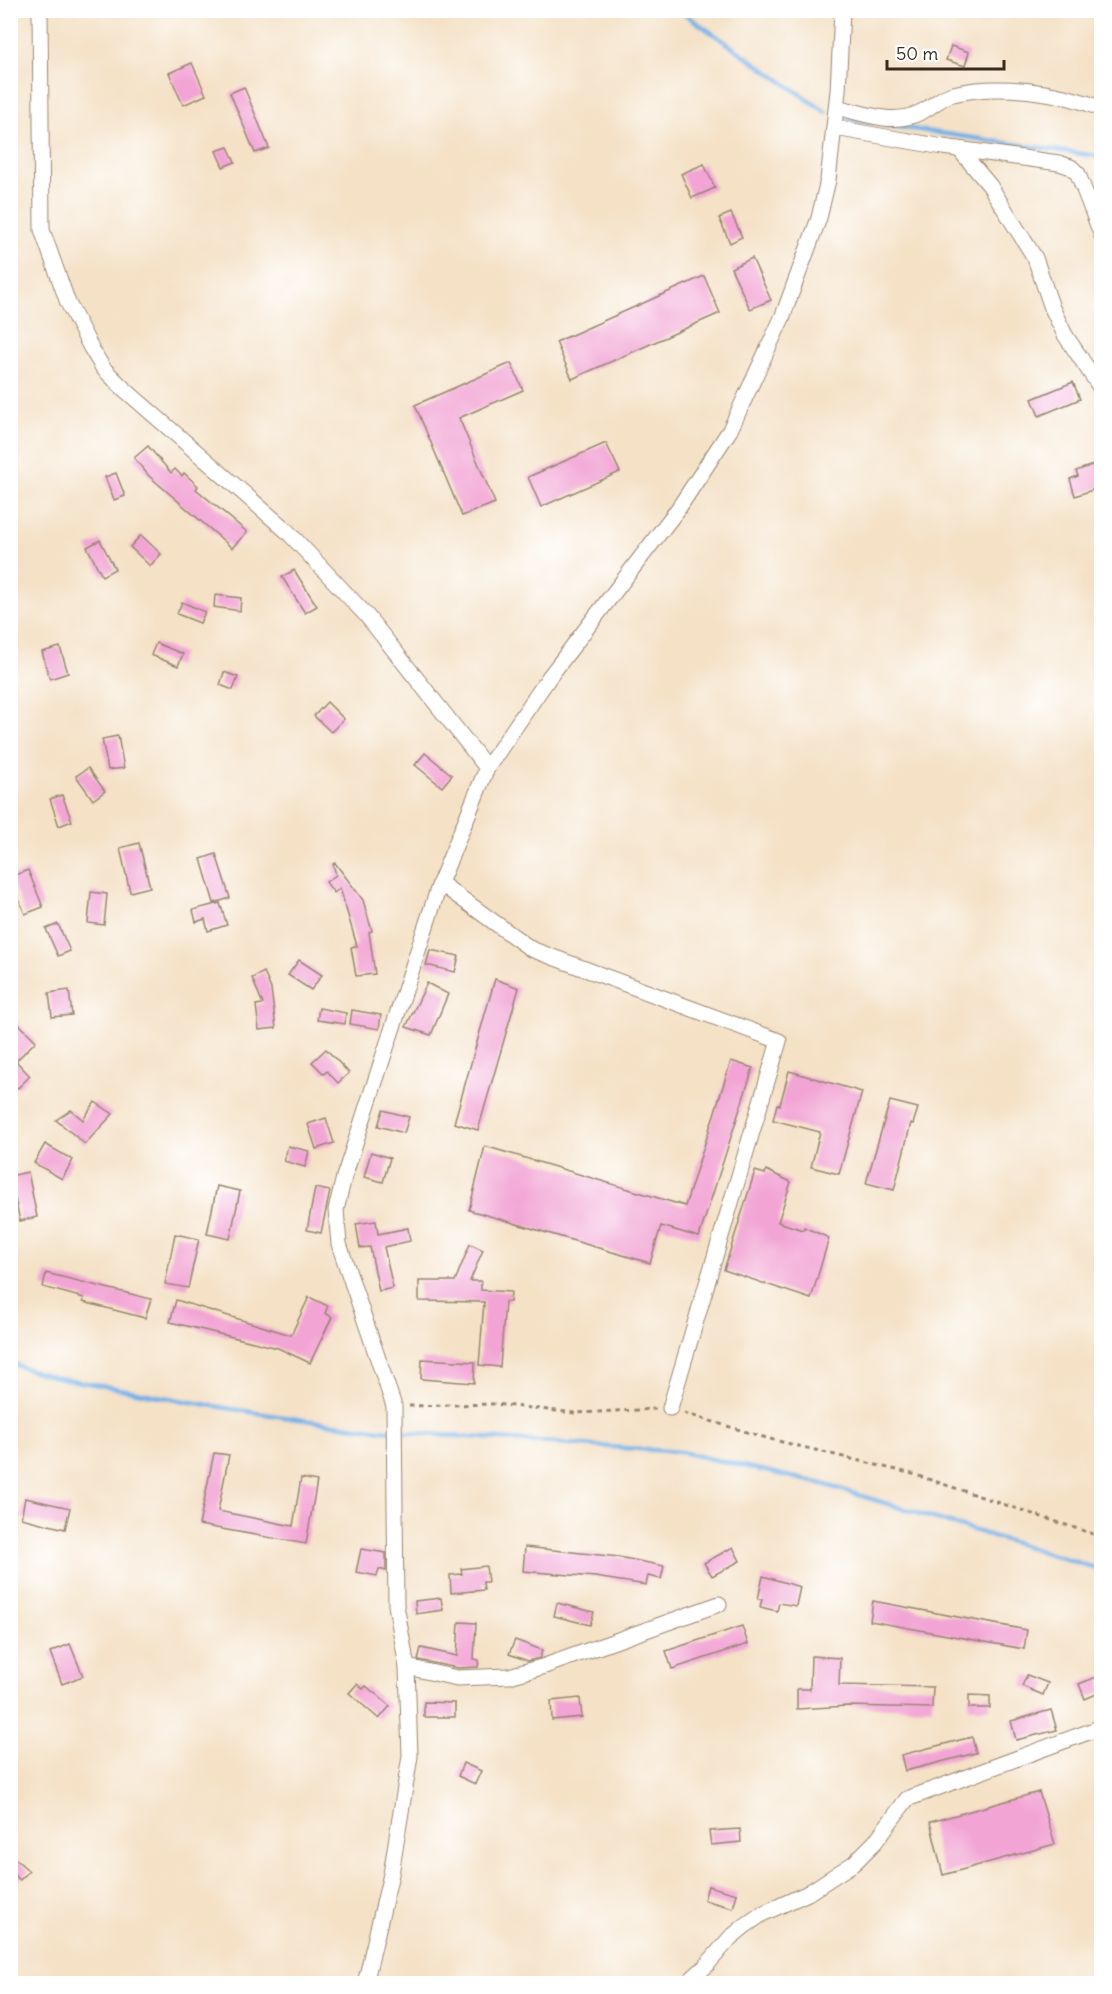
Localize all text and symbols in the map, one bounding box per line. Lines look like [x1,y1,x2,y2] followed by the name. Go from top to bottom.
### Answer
[887,33,1004,71] scale bar
[896,42,938,65] text: 50 m

